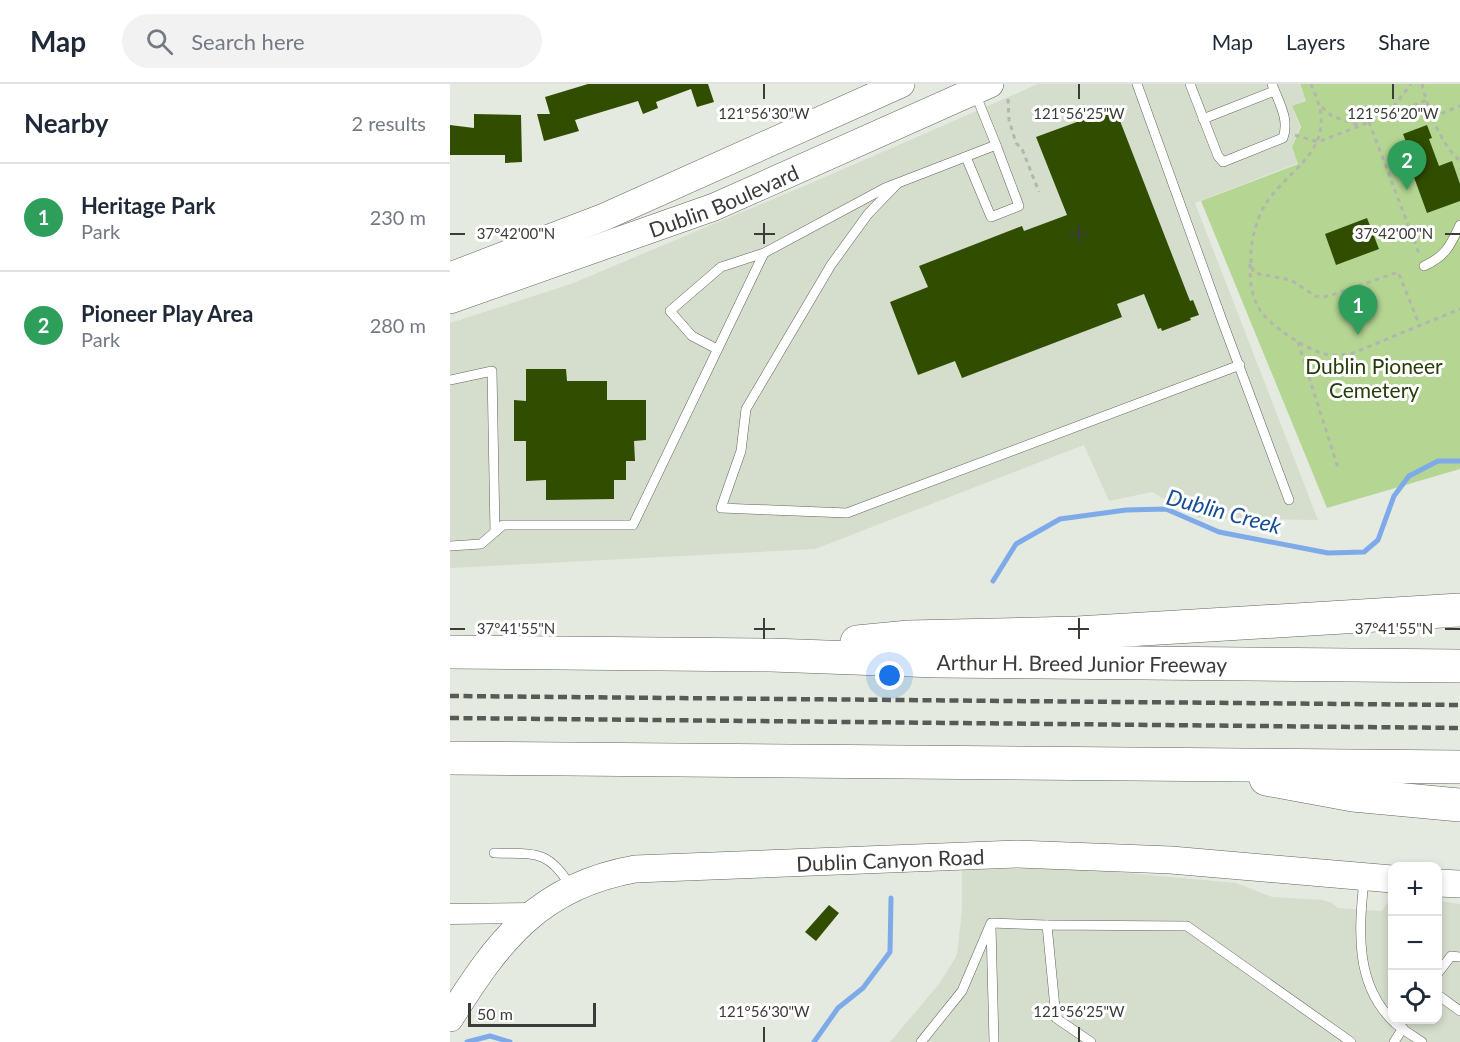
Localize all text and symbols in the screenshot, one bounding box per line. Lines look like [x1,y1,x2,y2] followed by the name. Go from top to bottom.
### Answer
[122,14,542,68] search box
[30,24,86,58] text: Map
[143,25,176,58] icon: search
[191,28,305,55] text: Search here
[1212,29,1253,54] text: Map
[1286,29,1345,54] text: Layers
[1378,29,1430,54] text: Share
[718,104,810,122] text: 121°56'30"W
[1033,104,1125,122] text: 121°56'25"W
[1347,104,1439,122] text: 121°56'20"W
[24,107,109,139] text: Nearby
[351,111,426,135] text: 2 results
[1388,141,1426,190] pin: 2
[645,159,802,242] street label: Dublin Boulevard
[81,192,215,219] text: Heritage Park
[38,205,49,229] text: 1
[370,205,426,229] text: 230 m
[81,219,120,243] text: Park
[477,224,555,242] text: 37°42'00"N
[1355,224,1433,242] text: 37°42'00"N
[1338,286,1378,335] pin: 1
[81,300,253,327] text: Pioneer Play Area
[38,313,49,337] text: 2
[370,313,426,337] text: 280 m
[81,327,120,351] text: Park
[1305,353,1443,402] park label: Dublin Pioneer Cemetery
[1164,483,1285,539] water label: Dublin Creek
[477,619,555,637] text: 37°41'55"N
[1355,619,1433,637] text: 37°41'55"N
[937,648,1227,676] street label: Arthur H. Breed Junior Freeway
[875,661,904,690] your location
[796,843,985,875] street label: Dublin Canyon Road
[1388,862,1442,1024] map controls
[1388,862,1442,916] button: +
[1388,916,1442,970] button: −
[1388,970,1442,1024] button: locate
[468,1000,596,1028] scale bar
[718,1002,810,1020] text: 121°56'30"W
[1033,1002,1125,1020] text: 121°56'25"W
[477,1004,513,1023] text: 50 m

